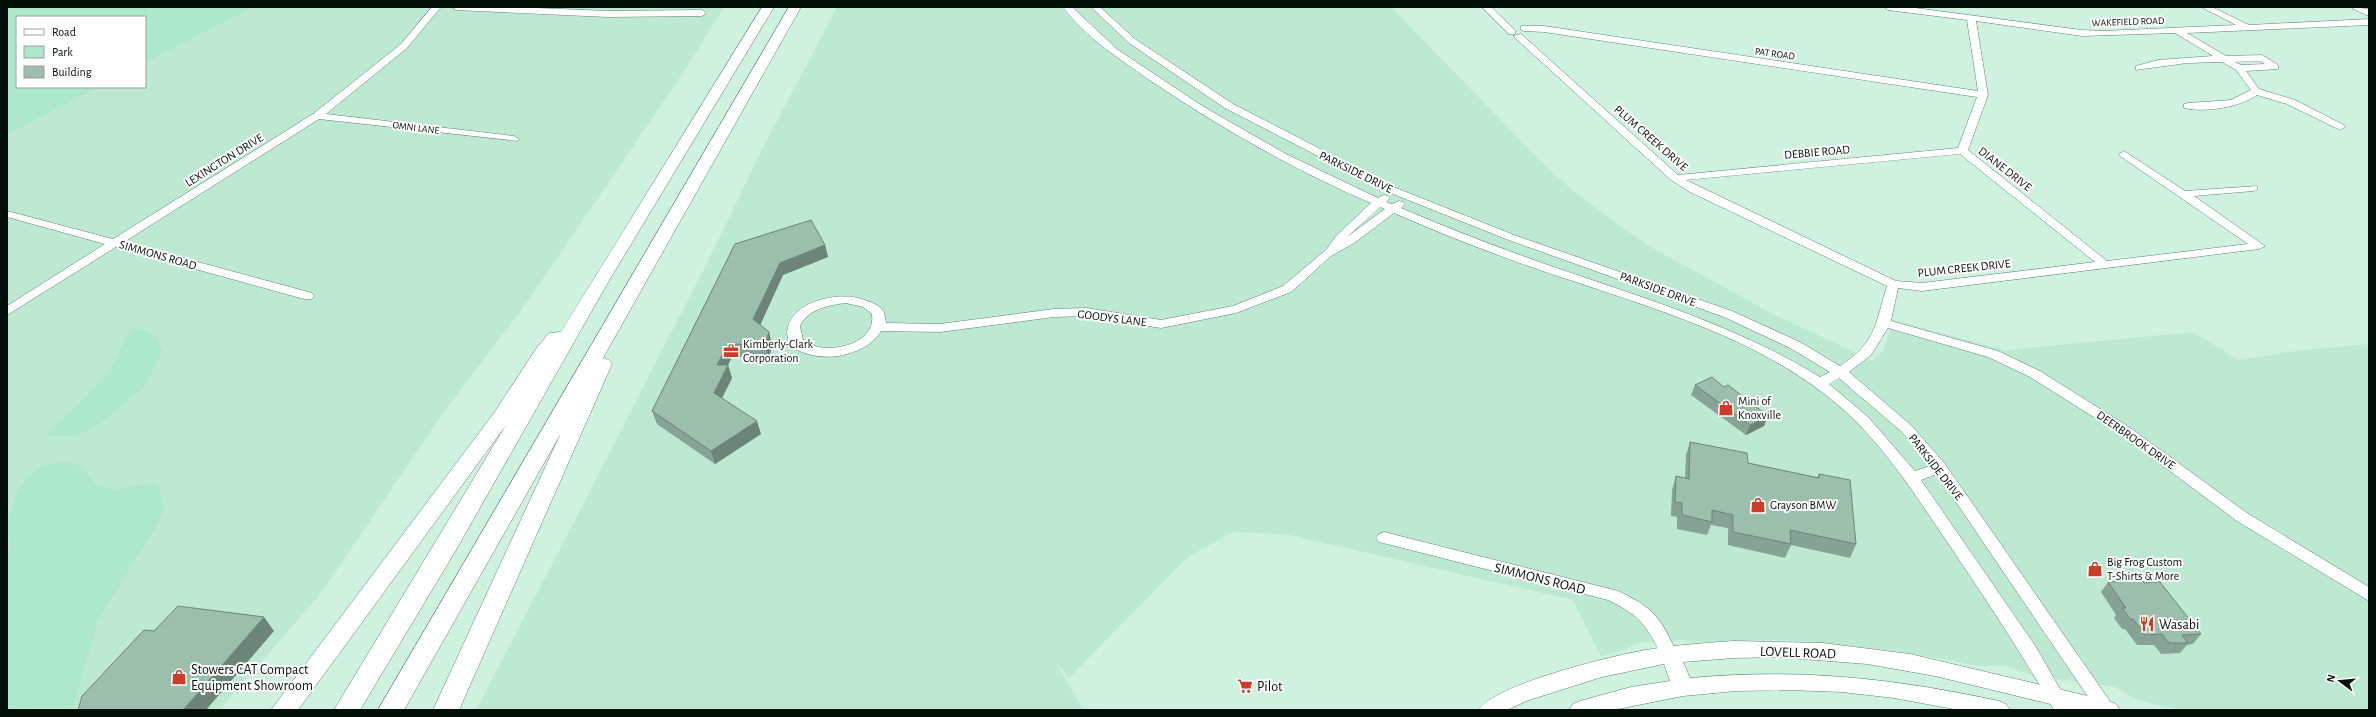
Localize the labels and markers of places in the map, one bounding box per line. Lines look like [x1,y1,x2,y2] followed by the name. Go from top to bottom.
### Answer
[743,338,814,364] place label: Kimberly-Clark Corporation
[722,342,740,360] office icon: Kimberly-Clark Corporation
[1738,395,1781,421] place label: Mini of Knoxville
[1717,399,1735,417] shop icon: Mini of Knoxville
[1749,496,1767,514] shop icon: Grayson BMW
[1770,499,1836,512] place label: Grayson BMW
[2107,556,2182,582] place label: Big Frog Custom T-Shirts & More
[2086,560,2104,578] shop icon: Big Frog Custom T-Shirts & More
[2138,615,2156,633] restaurant icon: Wasabi
[2159,618,2199,632] place label: Wasabi
[191,663,313,693] place label: Stowers CAT Compact Equipment Showroom
[170,668,188,686] shop icon: Stowers CAT Compact Equipment Showroom
[1236,677,1254,695] supermarket icon: Pilot
[1257,680,1283,694] place label: Pilot

